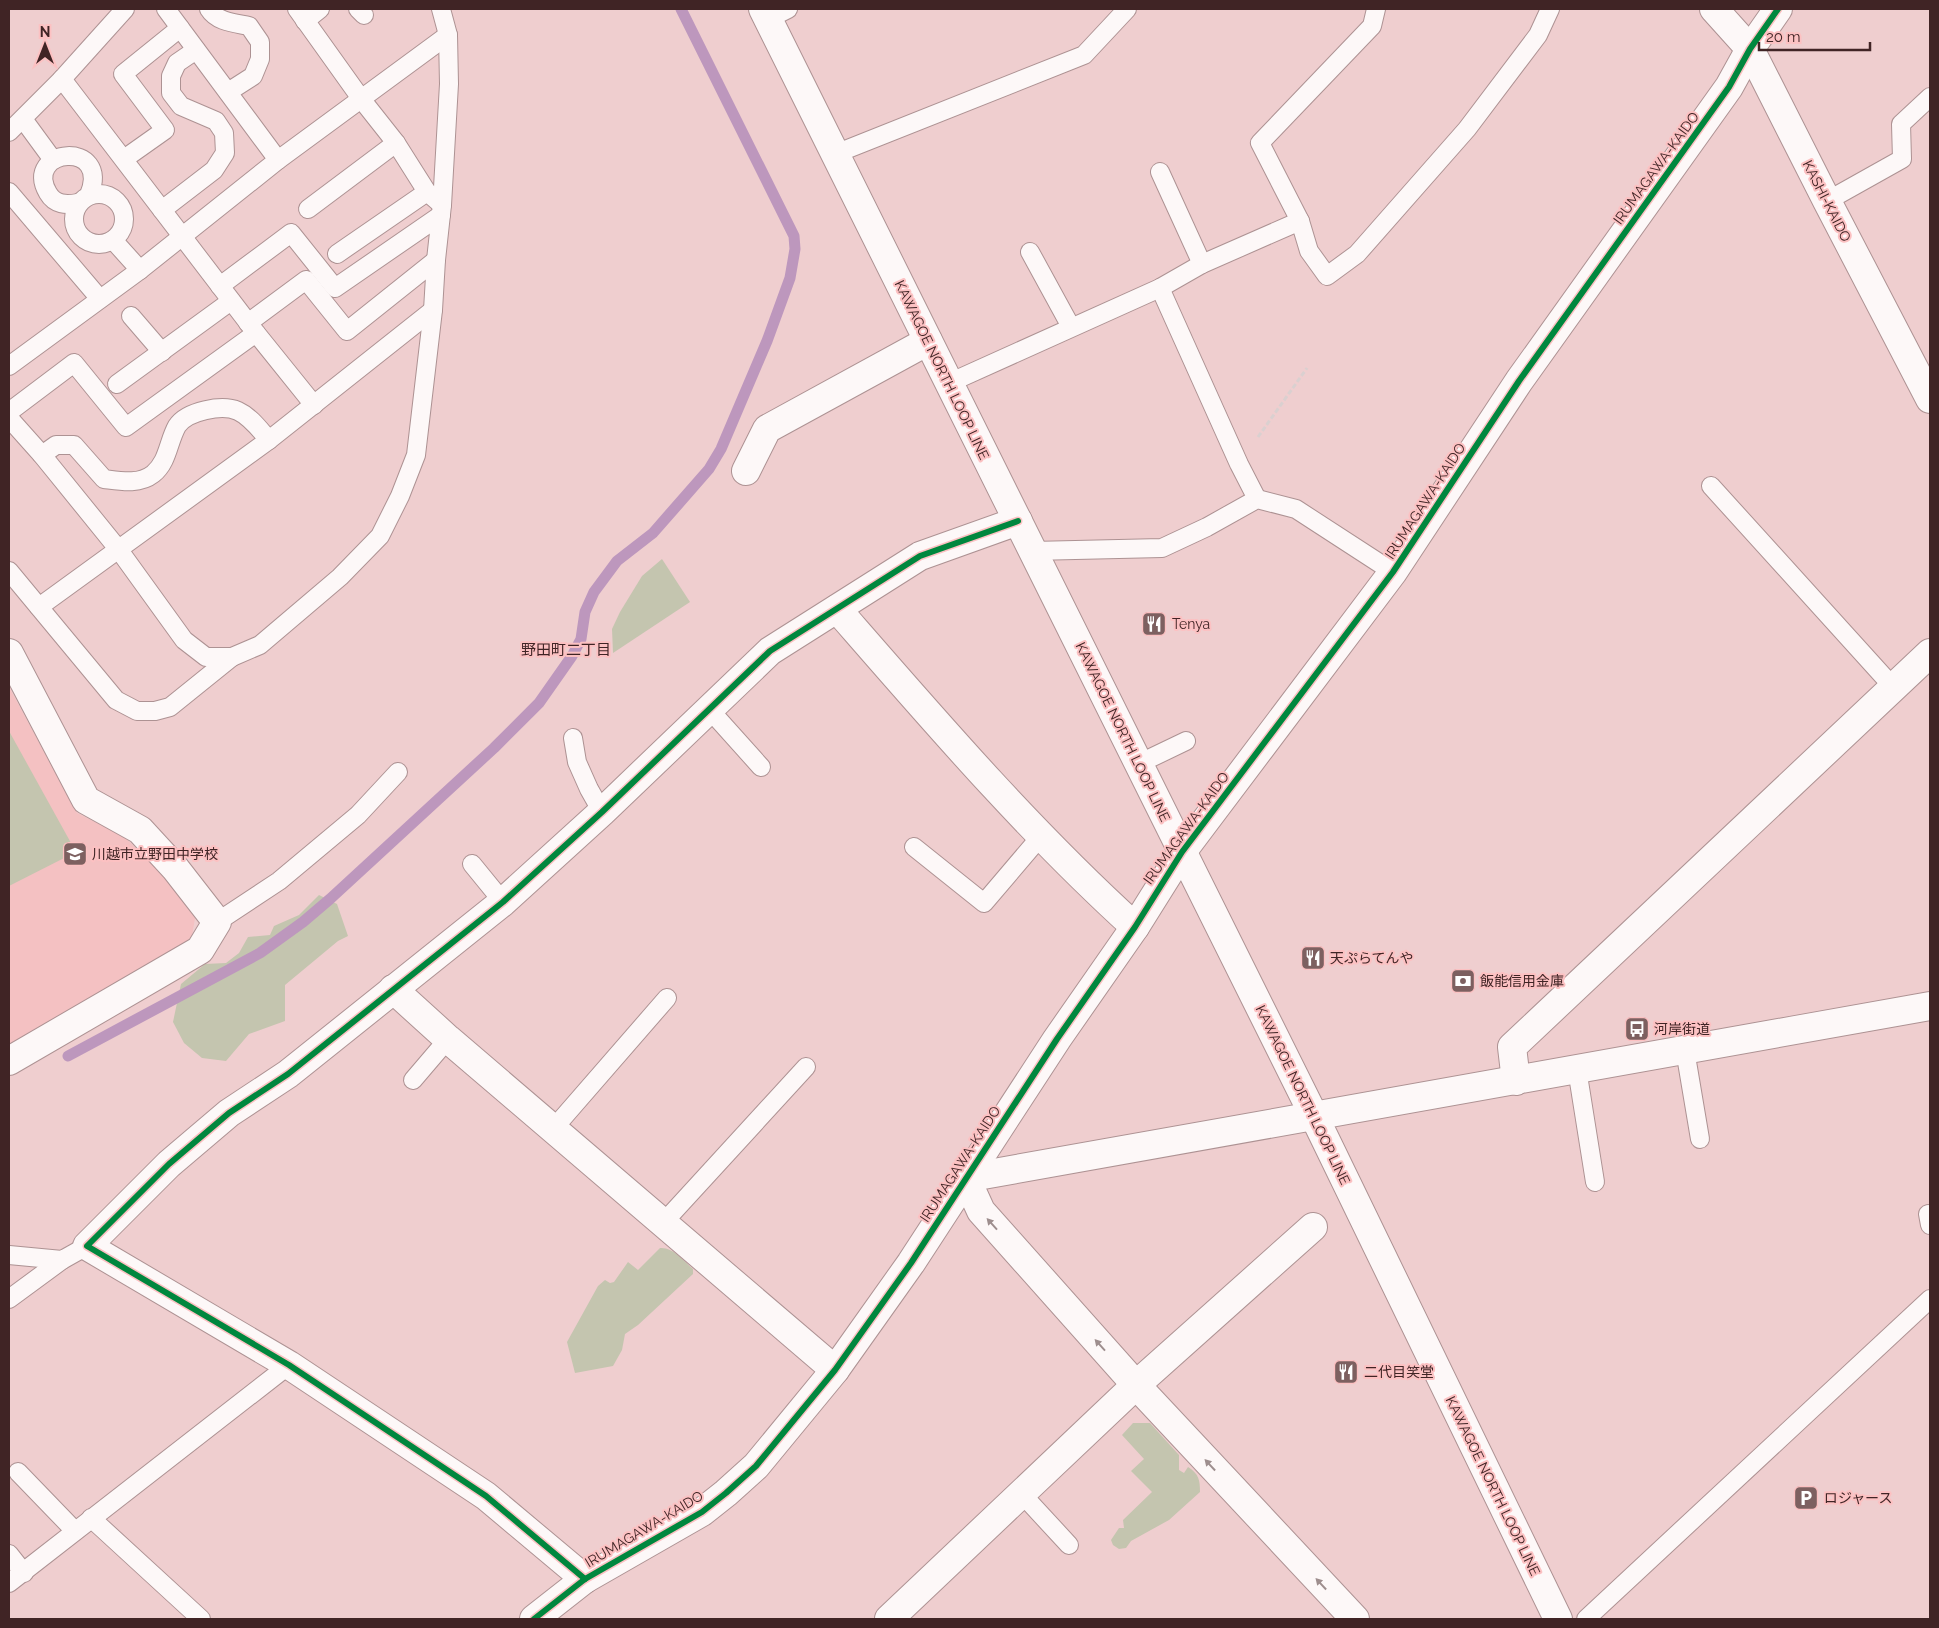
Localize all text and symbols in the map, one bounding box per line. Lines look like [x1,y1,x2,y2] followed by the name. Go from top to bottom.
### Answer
[20,20,70,70] north arrow
[1759,20,1870,52] scale bar
[40,24,50,40] text: N
[1766,28,1801,46] text: 20 m
[1610,109,1702,227] street label: IRUMAGAWA-KAIDO
[1800,158,1854,244] street label: KASHI-KAIDO
[891,278,993,462] street label: KAWAGOE NORTH LOOP LINE
[1382,440,1468,562] street label: IRUMAGAWA-KAIDO
[1141,611,1167,637] restaurant icon: Tenya
[1172,616,1210,632] place label: Tenya
[1072,640,1174,824] street label: KAWAGOE NORTH LOOP LINE
[521,641,611,659] district label: 野田町二丁目
[1140,769,1232,887] street label: IRUMAGAWA-KAIDO
[62,841,88,867] school or university icon: 川越市立野田中学校
[92,846,218,862] place label: 川越市立野田中学校
[1300,945,1326,971] restaurant icon: 天ぷらてんや
[1330,950,1414,966] place label: 天ぷらてんや
[1450,968,1476,994] bank icon: 飯能信用金庫
[1480,973,1564,989] place label: 飯能信用金庫
[1252,1003,1354,1187] street label: KAWAGOE NORTH LOOP LINE
[1624,1016,1650,1042] bus stop icon: 河岸街道
[1654,1021,1710,1037] place label: 河岸街道
[917,1103,1003,1225] street label: IRUMAGAWA-KAIDO
[987,1217,998,1230] one-way arrow
[1095,1339,1106,1352] one-way arrow
[1333,1359,1359,1385] restaurant icon: 二代目笑堂
[1364,1364,1434,1380] place label: 二代目笑堂
[1442,1394,1544,1578] street label: KAWAGOE NORTH LOOP LINE
[1204,1459,1216,1471] one-way arrow
[1793,1485,1819,1511] parking icon: ロジャース
[582,1487,706,1571] street label: IRUMAGAWA-KAIDO
[1824,1490,1893,1506] place label: ロジャース
[1315,1578,1327,1590] one-way arrow

